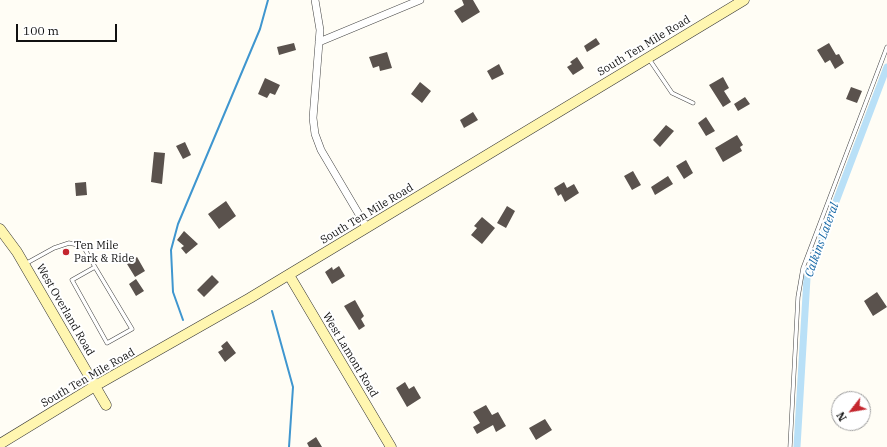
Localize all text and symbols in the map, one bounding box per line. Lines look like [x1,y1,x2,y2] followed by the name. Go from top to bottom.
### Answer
[595,13,693,79] street label: South Ten Mile Road
[18,16,119,42] scale bar
[23,23,59,38] text: 100 m
[318,181,416,247] street label: South Ten Mile Road
[802,201,842,279] water label: Calkins Lateral
[74,239,134,265] place label: Ten Mile Park & Ride
[61,247,71,257] marker: Ten Mile Park & Ride
[33,262,97,358] street label: West Overland Road
[319,310,381,400] street label: West Lamont Road
[39,346,137,410] street label: South Ten Mile Road
[831,391,871,431] north arrow
[833,409,850,424] text: N

